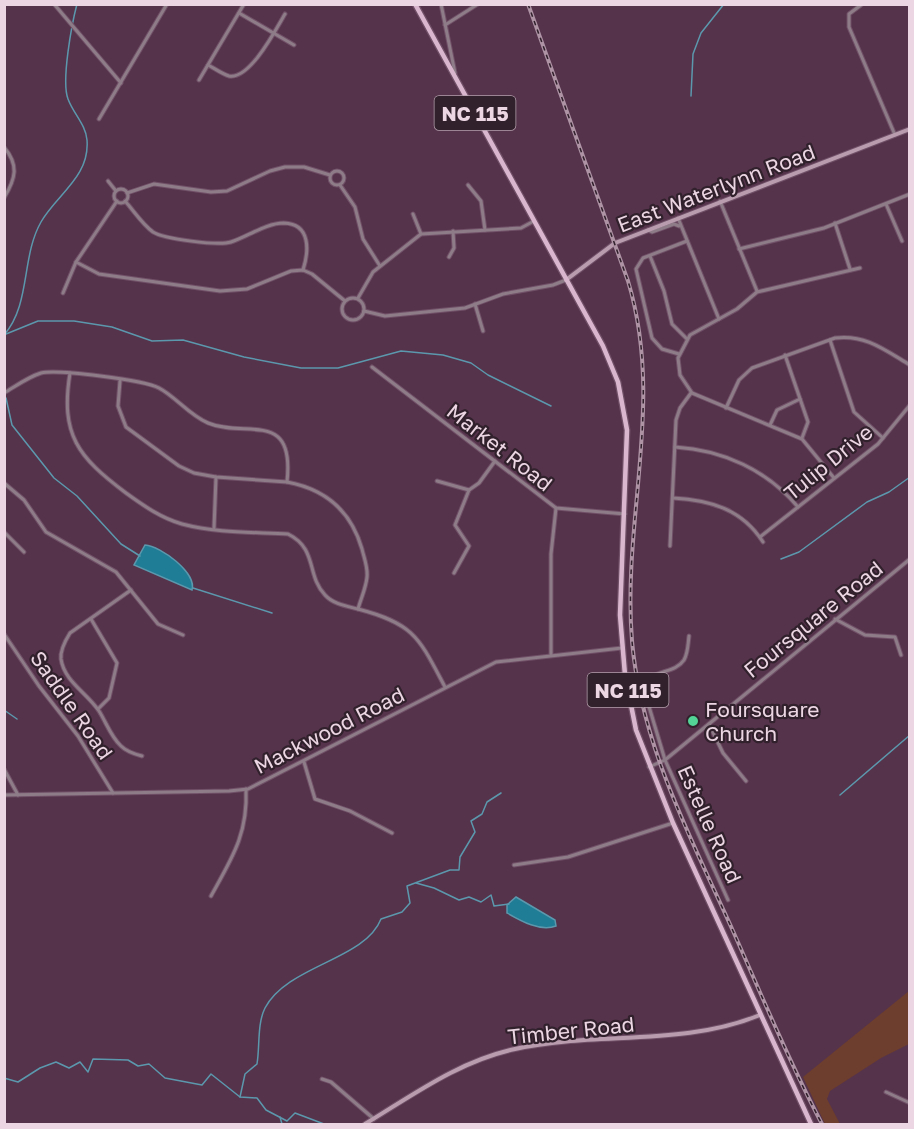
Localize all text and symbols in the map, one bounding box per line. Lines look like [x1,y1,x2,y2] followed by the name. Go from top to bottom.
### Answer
[434,96,516,130] road number: NC 115
[614,138,818,238] street label: East Waterlynn Road
[442,398,558,496] street label: Market Road
[778,418,878,506] street label: Tulip Drive
[738,555,888,683] street label: Foursquare Road
[25,646,119,764] street label: Saddle Road
[588,673,668,707] road number: NC 115
[250,681,408,779] street label: Mackwood Road
[705,696,820,746] place label: Foursquare Church
[686,714,700,728] marker: Foursquare Church
[672,761,748,887] street label: Estelle Road
[506,1010,636,1050] street label: Timber Road

